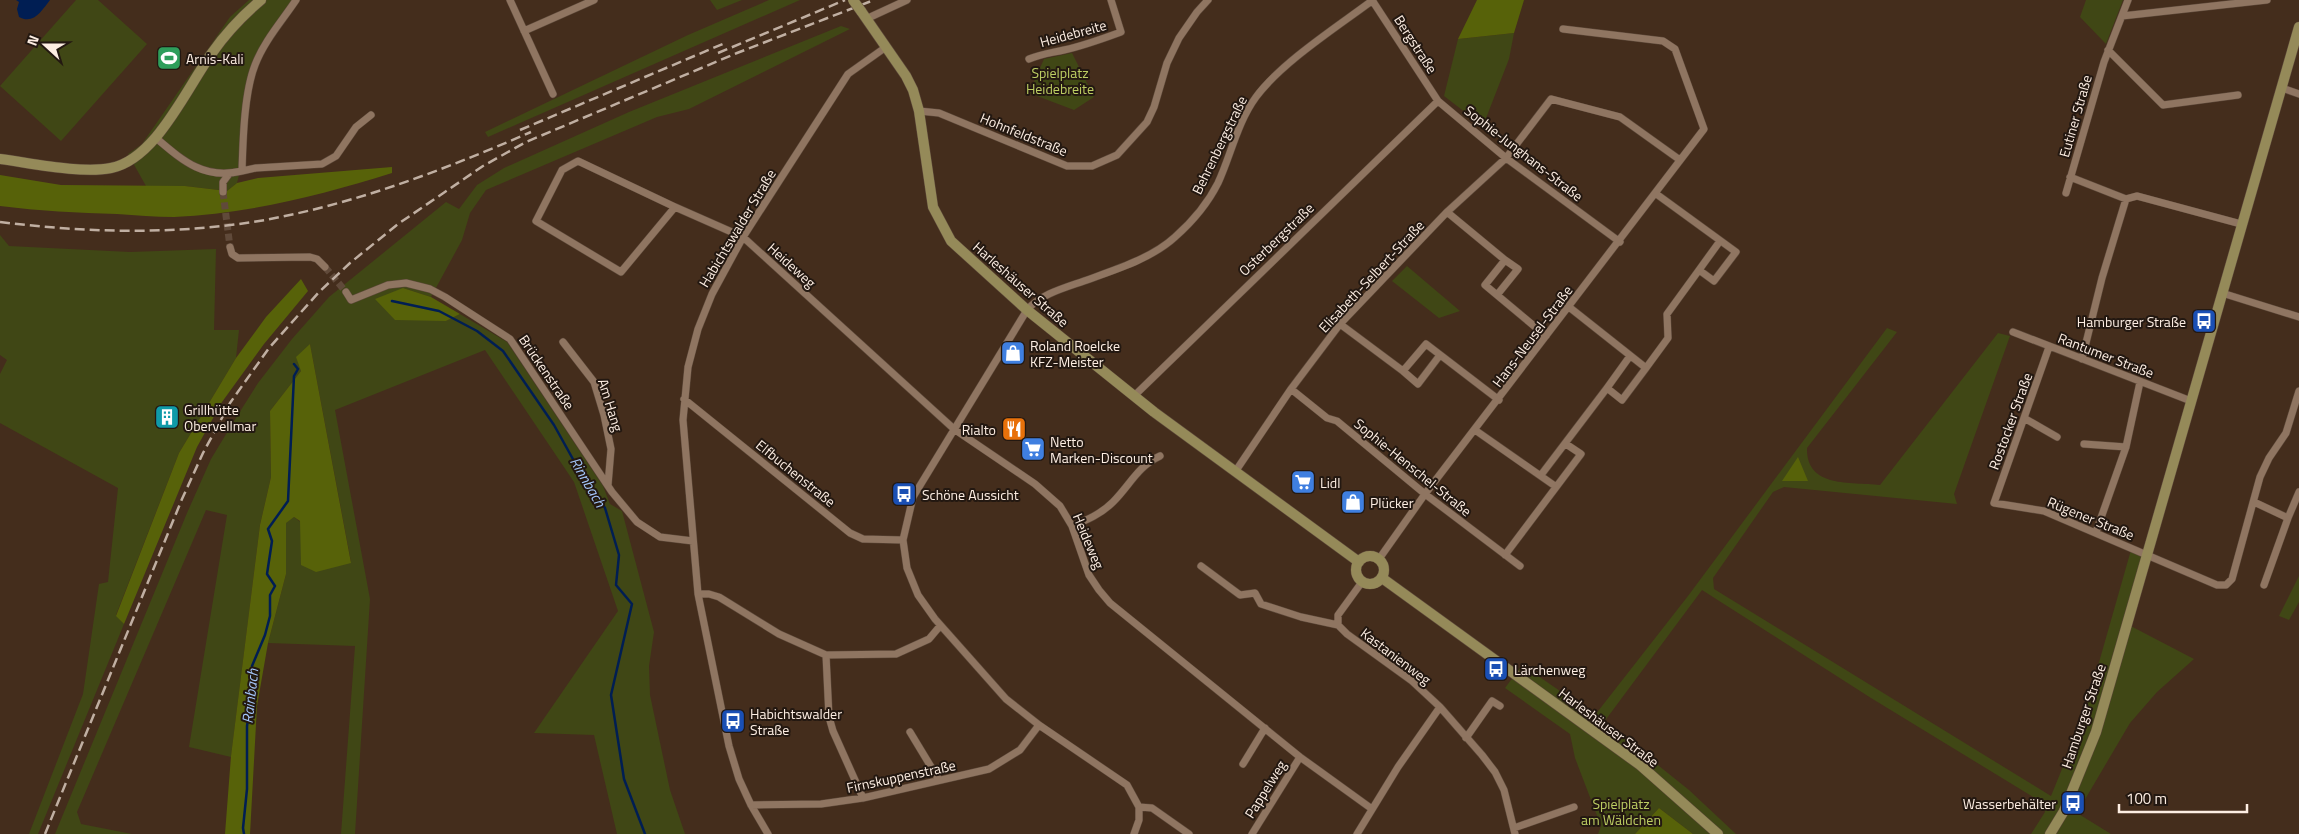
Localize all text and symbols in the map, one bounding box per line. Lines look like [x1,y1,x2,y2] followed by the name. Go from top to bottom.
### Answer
[1389,11,1443,77] street label: Bergstraße
[1037,14,1109,52] street label: Heidebreite
[20,20,70,70] north arrow
[21,32,44,48] text: N
[156,45,182,71] sports icon: Arnis-Kali
[186,48,244,69] place label: Arnis-Kali
[1026,62,1094,99] park label: Spielplatz Heidebreite
[2053,72,2097,160] street label: Eutiner Straße
[1186,92,1252,198] street label: Behrenbergstraße
[1460,100,1588,206] street label: Sophie-Junghans-Straße
[977,107,1071,161] street label: Hohnfeldstraße
[693,165,781,291] street label: Habichtswalder Straße
[1234,198,1318,280] street label: Osterbergstraße
[1313,215,1429,337] street label: Elisabeth-Selbert-Straße
[968,236,1074,332] street label: Harleshäuser Straße
[763,238,821,292] street label: Heideweg
[1487,281,1577,391] street label: Hans-Neusel-Straße
[2191,308,2217,334] bus stop icon: Hamburger Straße
[2077,311,2186,332] place label: Hamburger Straße
[2055,327,2157,383] street label: Rantumer Straße
[514,330,580,414] street label: Brückenstraße
[1030,335,1120,372] place label: Roland Roelcke KFZ-Meister
[1000,340,1026,366] shop icon: Roland Roelcke KFZ-Meister
[1983,370,2037,472] street label: Rostocker Straße
[593,376,629,434] street label: Am Hang
[184,399,256,436] place label: Grillhütte Obervellmar
[154,404,180,430] building icon: Grillhütte Obervellmar
[1350,413,1476,521] street label: Sophie-Henschel-Straße
[1001,416,1027,442] restaurant icon: Rialto
[962,419,996,440] place label: Rialto
[1050,431,1153,468] place label: Netto Marken-Discount
[752,434,840,512] street label: Elfbuchenstraße
[1020,436,1046,462] supermarket icon: Netto Marken-Discount
[564,452,612,512] water label: Rinnbach
[1290,469,1316,495] supermarket icon: Lidl
[1320,472,1340,493] place label: Lidl
[891,481,917,507] bus stop icon: Schöne Aussicht
[922,484,1019,505] place label: Schöne Aussicht
[1340,489,1366,515] shop icon: Plücker
[2044,491,2138,545] street label: Rügener Straße
[1370,492,1414,513] place label: Plücker
[1068,510,1110,572] street label: Heideweg
[1356,623,1436,689] street label: Kastanienweg
[1483,656,1509,682] bus stop icon: Lärchenweg
[1514,659,1585,680] place label: Lärchenweg
[2055,661,2111,771] street label: Hamburger Straße
[236,667,264,725] water label: Rainbach
[1554,682,1664,772] street label: Harleshäuser Straße
[750,703,842,740] place label: Habichtswalder Straße
[720,708,746,734] bus stop icon: Habichtswalder Straße
[844,754,958,798] street label: Firnskuppenstraße
[1239,756,1291,822] street label: Pappelweg
[2119,782,2246,814] scale bar
[2126,787,2167,810] text: 100 m
[2060,790,2086,816] bus stop icon: Wasserbehälter
[1581,793,1661,830] park label: Spielplatz am Wäldchen
[1963,793,2056,814] place label: Wasserbehälter

